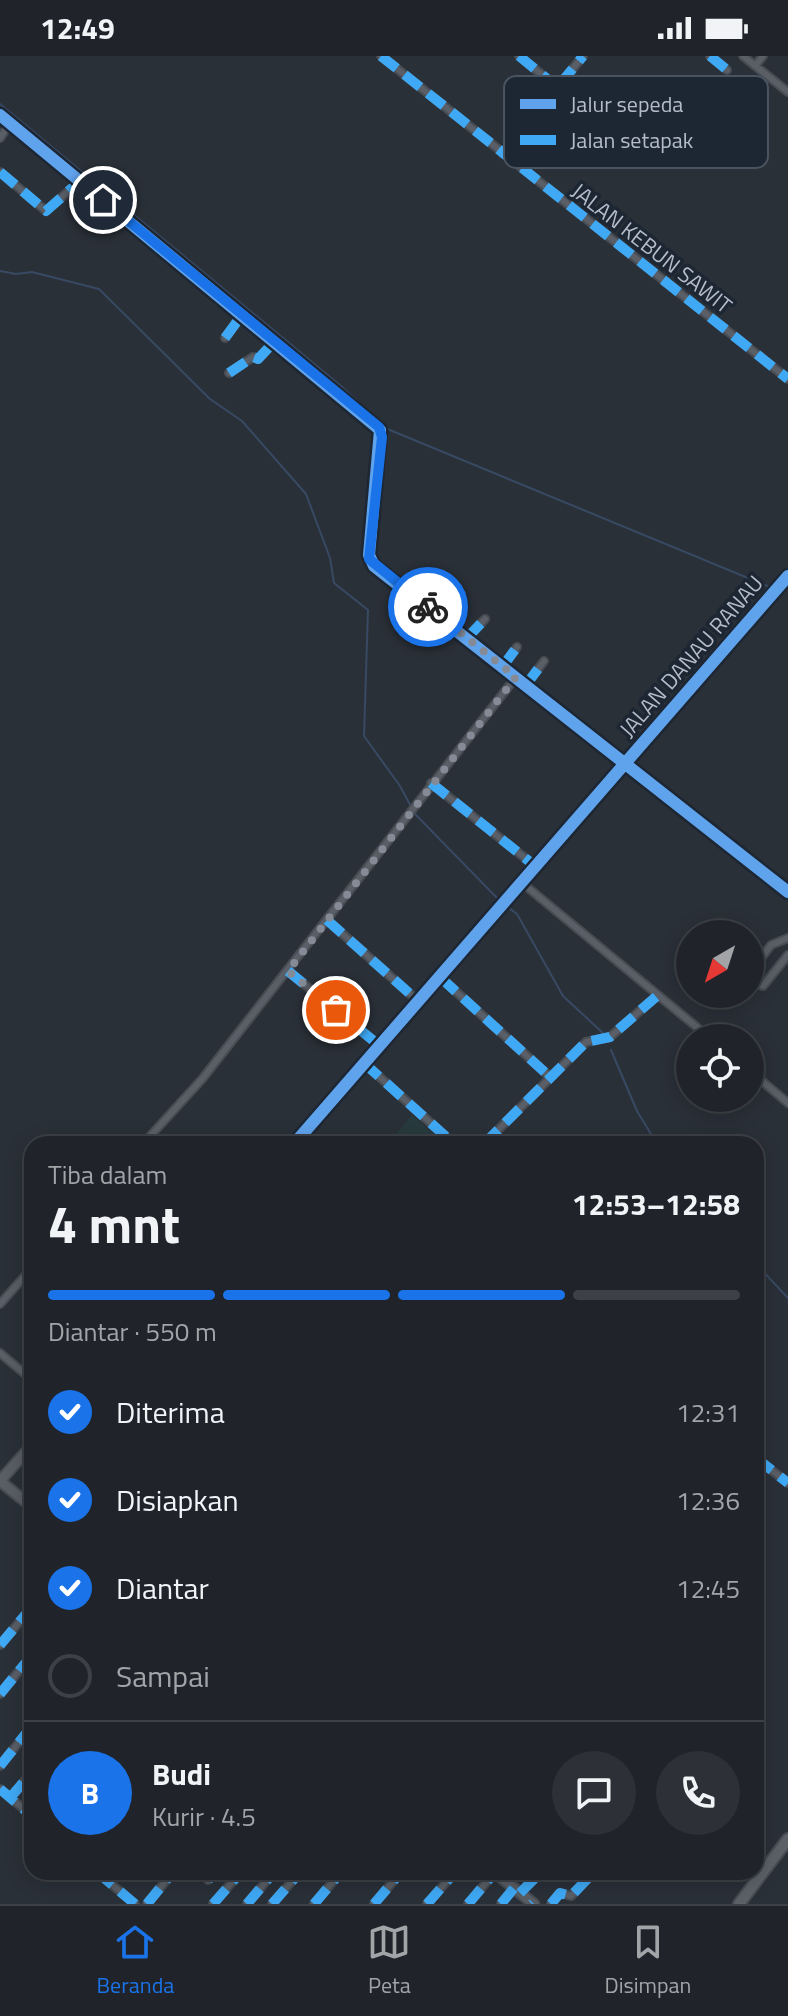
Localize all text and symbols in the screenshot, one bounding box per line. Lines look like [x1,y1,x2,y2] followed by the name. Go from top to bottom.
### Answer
[40,5,115,51] text: 12:49
[504,76,768,168] legend
[570,87,683,121] text: Jalur sepeda
[570,123,694,157] text: Jalan setapak
[69,166,137,234] pin
[564,174,740,322] street label: JALAN KEBUN SAWIT
[81,178,125,222] icon: home
[388,567,468,647] courier
[611,567,771,745] street label: JALAN DANAU RANAU
[406,585,450,629] icon: bike
[676,920,764,1008] north arrow
[676,920,764,1112] map controls
[302,976,370,1044] pin
[314,988,358,1032] icon: bag
[676,1024,764,1112] button: locate
[48,1155,167,1194] text: Tiba dalam
[572,1181,740,1227] text: 12:53–12:58
[48,1184,180,1263] text: 4 mnt
[48,1312,217,1351] text: Diantar · 550 m
[116,1389,225,1435] text: Diterima
[48,1390,92,1434] icon: check
[676,1393,740,1432] text: 12:31
[116,1477,239,1523] text: Disiapkan
[48,1478,92,1522] icon: check
[676,1481,740,1520] text: 12:36
[116,1565,209,1611] text: Diantar
[48,1566,92,1610] icon: check
[676,1569,740,1608] text: 12:45
[116,1653,210,1699] text: Sampai
[152,1751,211,1797] text: Budi
[552,1751,636,1835] button: chat
[656,1751,740,1835] button: phone
[81,1770,99,1816] text: B
[152,1797,256,1836] text: Kurir · 4.5
[97,1920,174,2002] tab: Beranda
[367,1920,411,2002] tab: Peta
[605,1920,691,2002] tab: Disimpan

